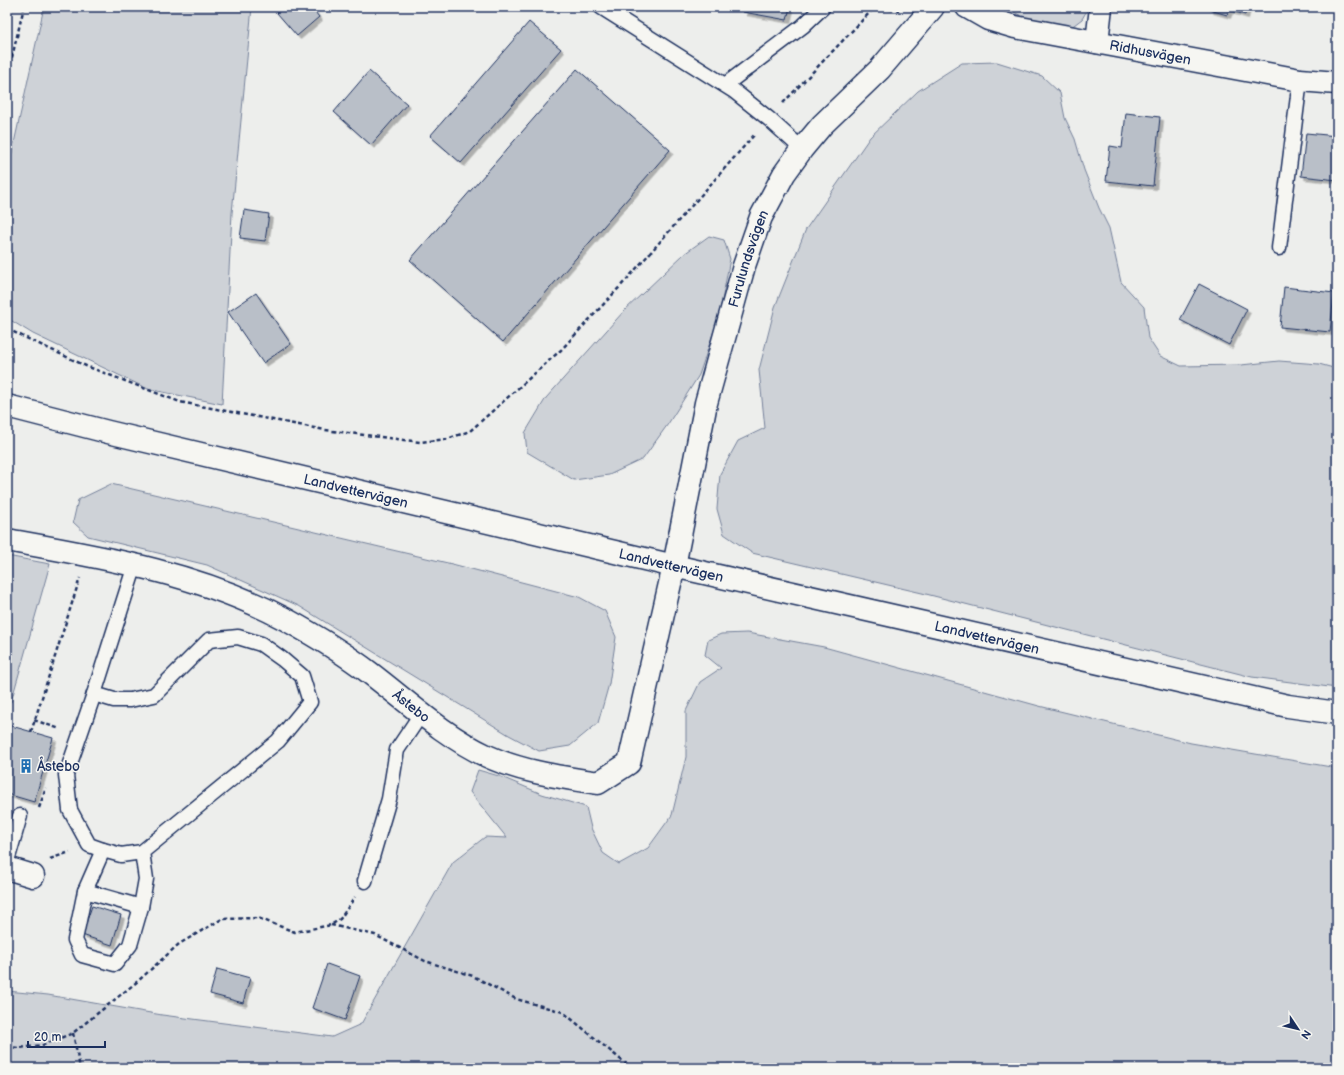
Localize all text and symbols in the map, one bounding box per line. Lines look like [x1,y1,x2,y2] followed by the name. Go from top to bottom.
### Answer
[1108,37,1192,69] street label: Ridhusvägen
[725,207,772,309] street label: Furulundsvägen
[302,471,410,512] street label: Landvettervägen
[617,545,725,586] street label: Landvettervägen
[933,618,1041,658] street label: Landvettervägen
[389,685,433,726] street label: Åstebo
[37,756,80,775] place label: Åstebo
[18,758,34,774] building icon: Åstebo
[1278,1009,1318,1049] north arrow
[28,1023,105,1049] scale bar
[1298,1027,1313,1042] text: N
[34,1030,61,1045] text: 20 m

